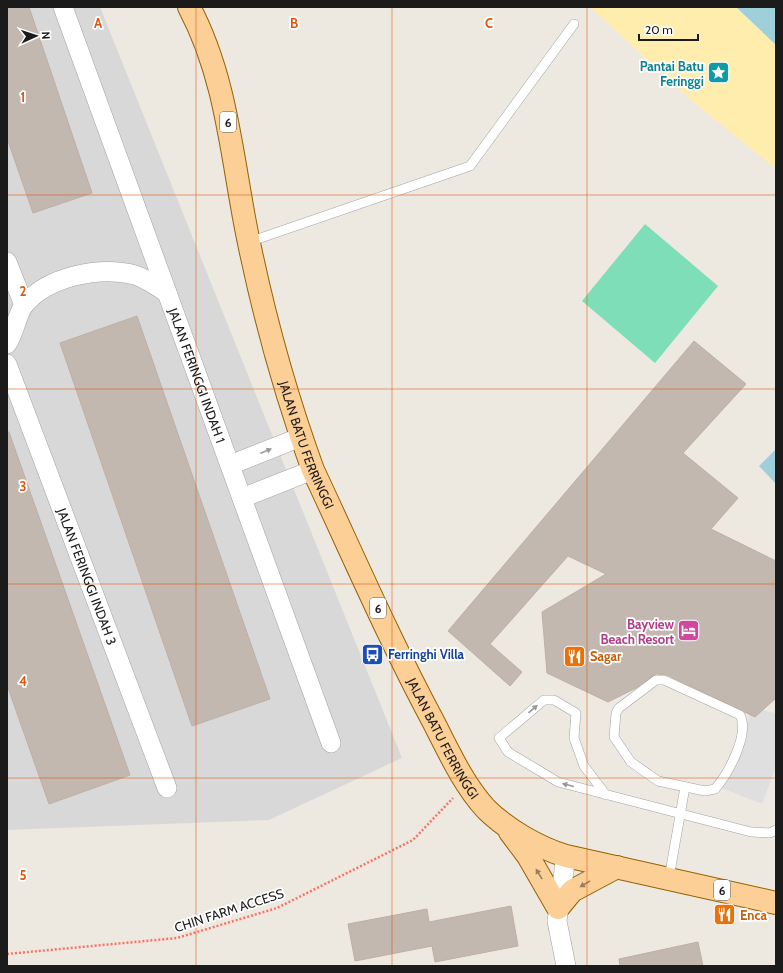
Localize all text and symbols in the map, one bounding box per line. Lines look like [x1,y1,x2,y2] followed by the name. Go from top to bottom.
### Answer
[94,15,103,31] text: A
[290,15,298,31] text: B
[485,15,493,31] text: C
[16,16,56,56] north arrow
[639,16,698,42] scale bar
[645,22,673,37] text: 20 m
[39,31,53,40] text: N
[640,58,704,89] place label: Pantai Batu Feringgi
[706,60,732,86] place icon: Pantai Batu Feringgi
[21,89,25,105] text: 1
[220,112,236,132] road number: 6
[20,283,27,299] text: 2
[165,305,229,445] street label: JALAN FERINGGI INDAH 1
[276,378,338,511] street label: JALAN BATU FERRINGGI
[260,448,272,454] one-way arrow
[19,478,27,494] text: 3
[54,505,120,647] street label: JALAN FERINGGI INDAH 3
[370,598,386,618] road number: 6
[600,616,675,647] place label: Bayview Beach Resort
[676,618,702,644] hotel icon: Bayview Beach Resort
[360,641,386,667] bus stop icon: Ferringhi Villa
[561,643,587,669] restaurant icon: Sagar
[388,646,465,662] place label: Ferringhi Villa
[590,648,622,664] place label: Sagar
[19,673,27,689] text: 4
[404,674,483,802] street label: JALAN BATU FERRINGGI
[528,704,539,713] one-way arrow
[562,782,574,788] one-way arrow
[20,867,27,883] text: 5
[535,869,543,879] one-way arrow
[580,880,590,888] one-way arrow
[714,880,730,900] road number: 6
[172,885,286,935] street label: CHIN FARM ACCESS
[711,902,737,928] restaurant icon: Enca
[740,907,767,923] place label: Enca

